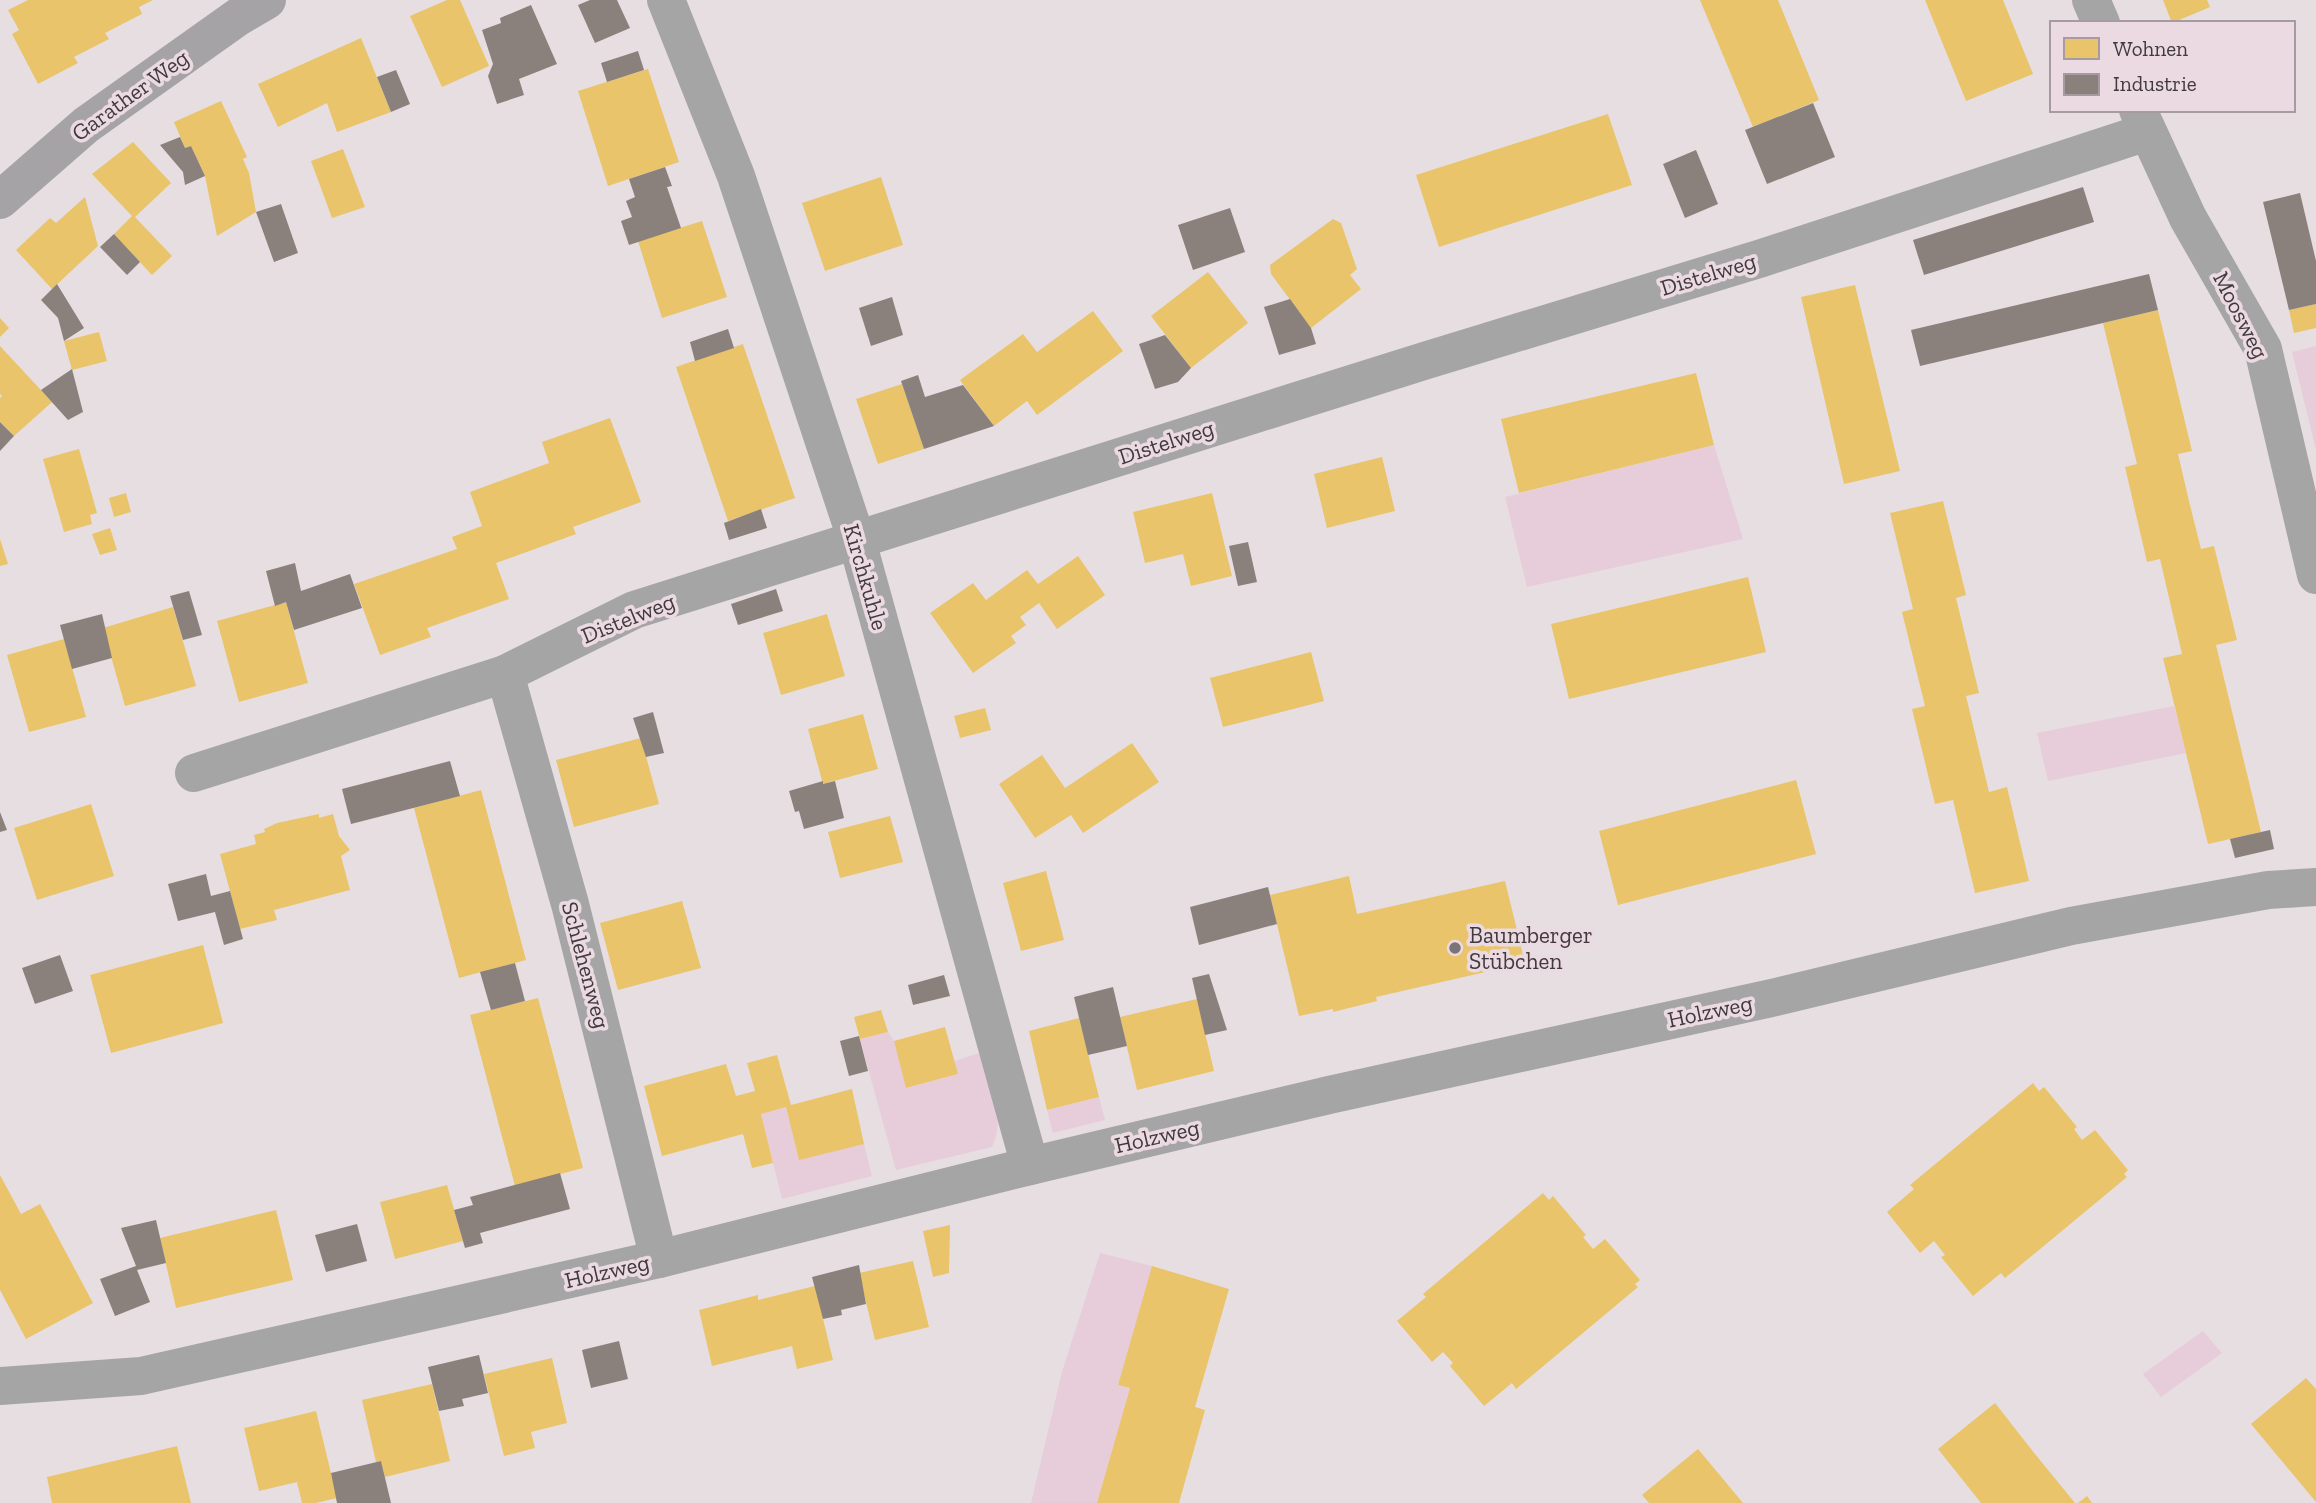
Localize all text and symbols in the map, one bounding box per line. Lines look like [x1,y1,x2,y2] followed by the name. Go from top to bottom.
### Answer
[2050,21,2295,112] legend
[2113,36,2188,61] text: Wohnen
[66,43,194,147] street label: Garather Weg
[2113,71,2197,96] text: Industrie
[1657,246,1760,302] street label: Distelweg
[2207,267,2275,364] street label: Moosweg
[1115,413,1218,471] street label: Distelweg
[838,521,894,633] street label: Kirchkuhle
[577,586,679,649] street label: Distelweg
[556,899,616,1032] street label: Schlehenweg
[1469,921,1593,975] place label: Baumberger Stübchen
[1447,940,1463,956] marker: Baumberger Stübchen
[1665,988,1755,1034] street label: Holzweg
[1112,1113,1202,1159] street label: Holzweg
[562,1248,652,1294] street label: Holzweg

